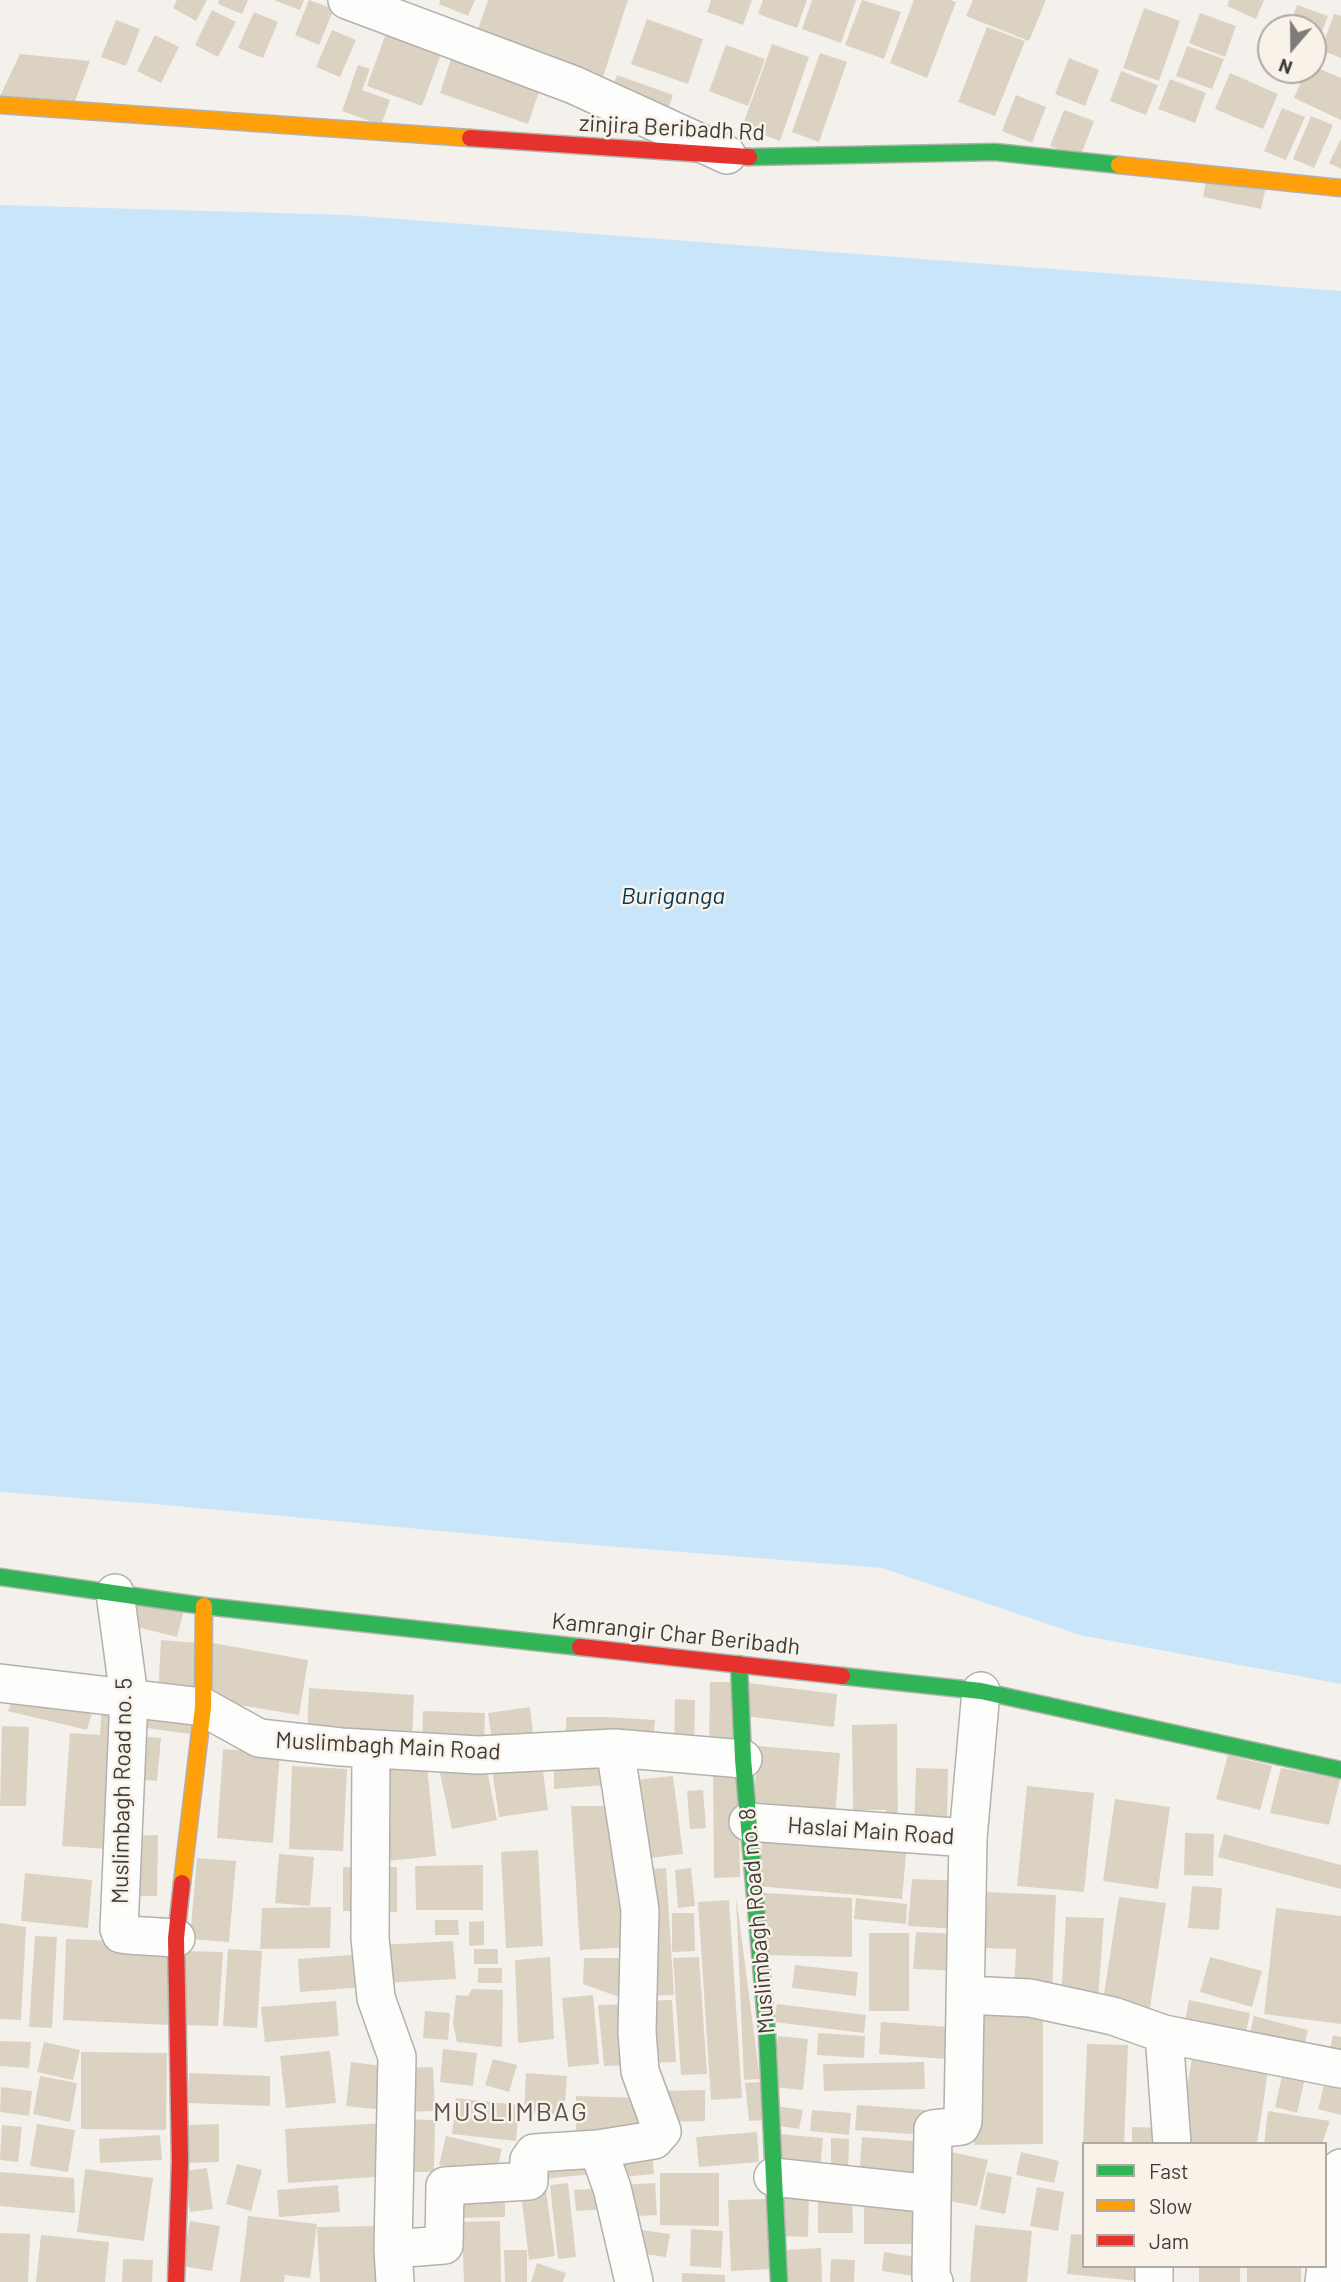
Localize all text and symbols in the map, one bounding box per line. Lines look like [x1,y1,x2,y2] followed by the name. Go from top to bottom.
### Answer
[1257,14,1327,84] north arrow
[1275,54,1295,80] text: N
[578,109,766,147] street label: zinjira Beribadh Rd
[621,882,725,910] water label: Buriganga
[550,1607,802,1661] street label: Kamrangir Char Beribadh
[106,1678,138,1904] street label: Muslimbagh Road no. 5
[275,1726,501,1766] street label: Muslimbagh Main Road
[733,1807,781,2035] street label: Muslimbagh Road no. 8
[787,1811,955,1851] street label: Haslai Main Road
[434,2096,588,2128] district label: MUSLIMBAG
[1082,2142,1327,2268] legend
[1149,2158,1189,2183] text: Fast
[1149,2193,1192,2218] text: Slow
[1149,2228,1189,2253] text: Jam

